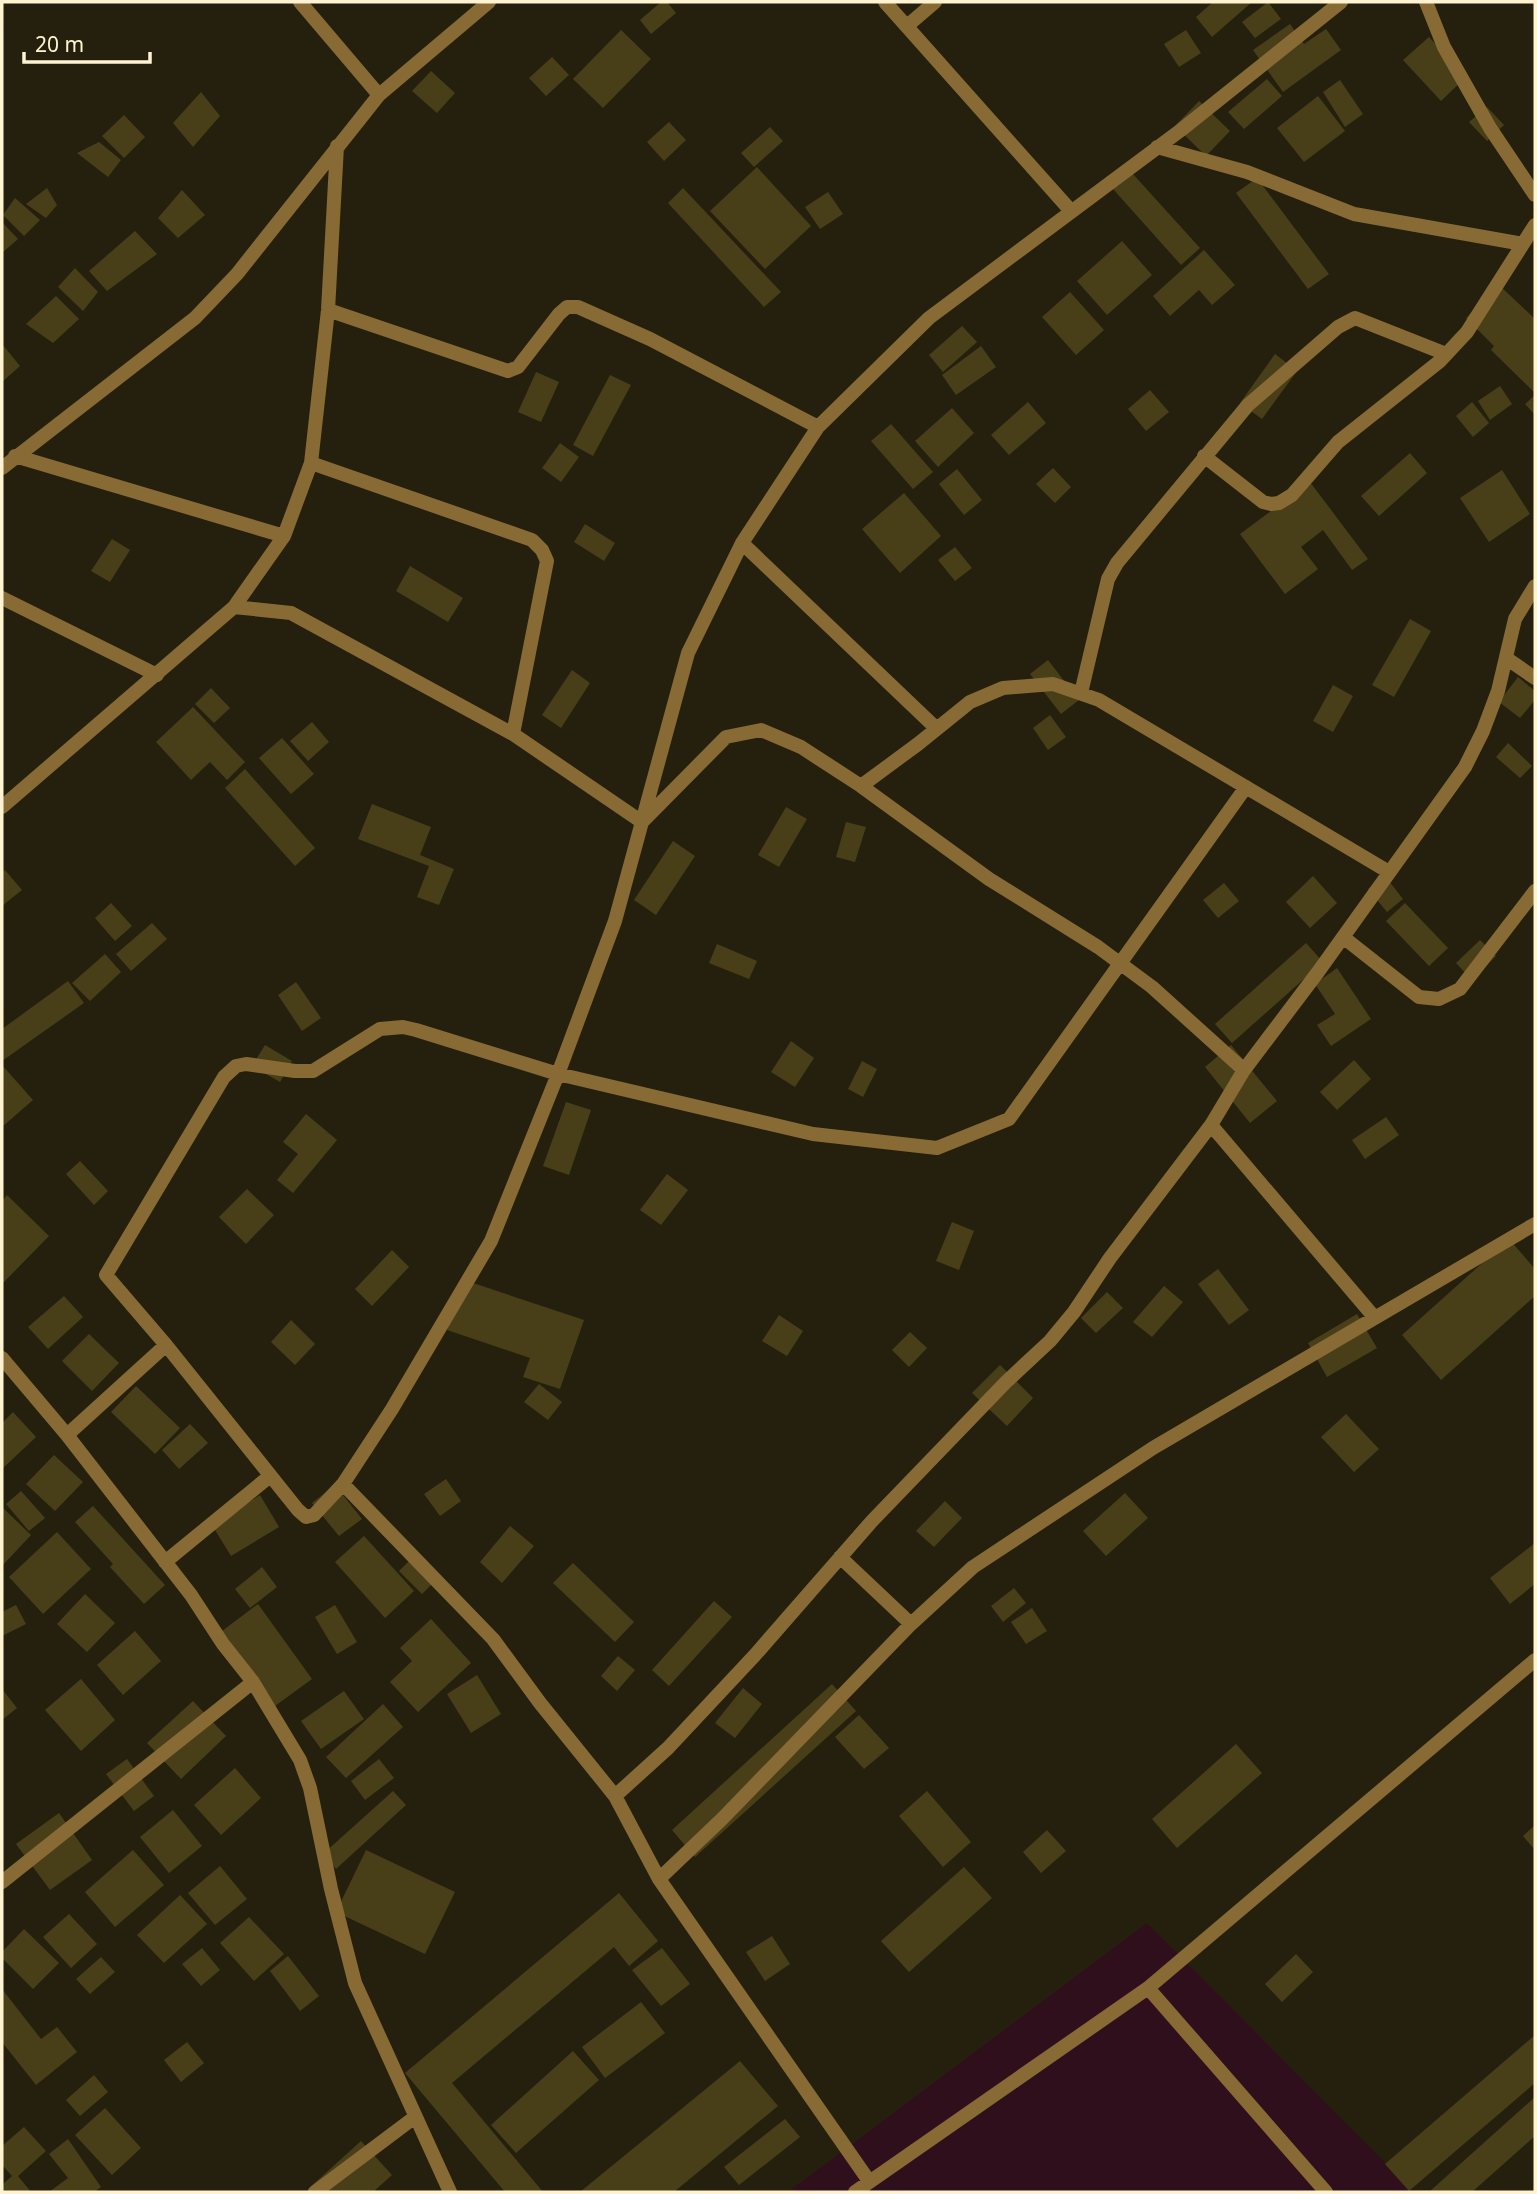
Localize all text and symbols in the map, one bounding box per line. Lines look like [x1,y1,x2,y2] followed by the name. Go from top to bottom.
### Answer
[24,21,150,65] scale bar
[35,30,84,58] text: 20 m

